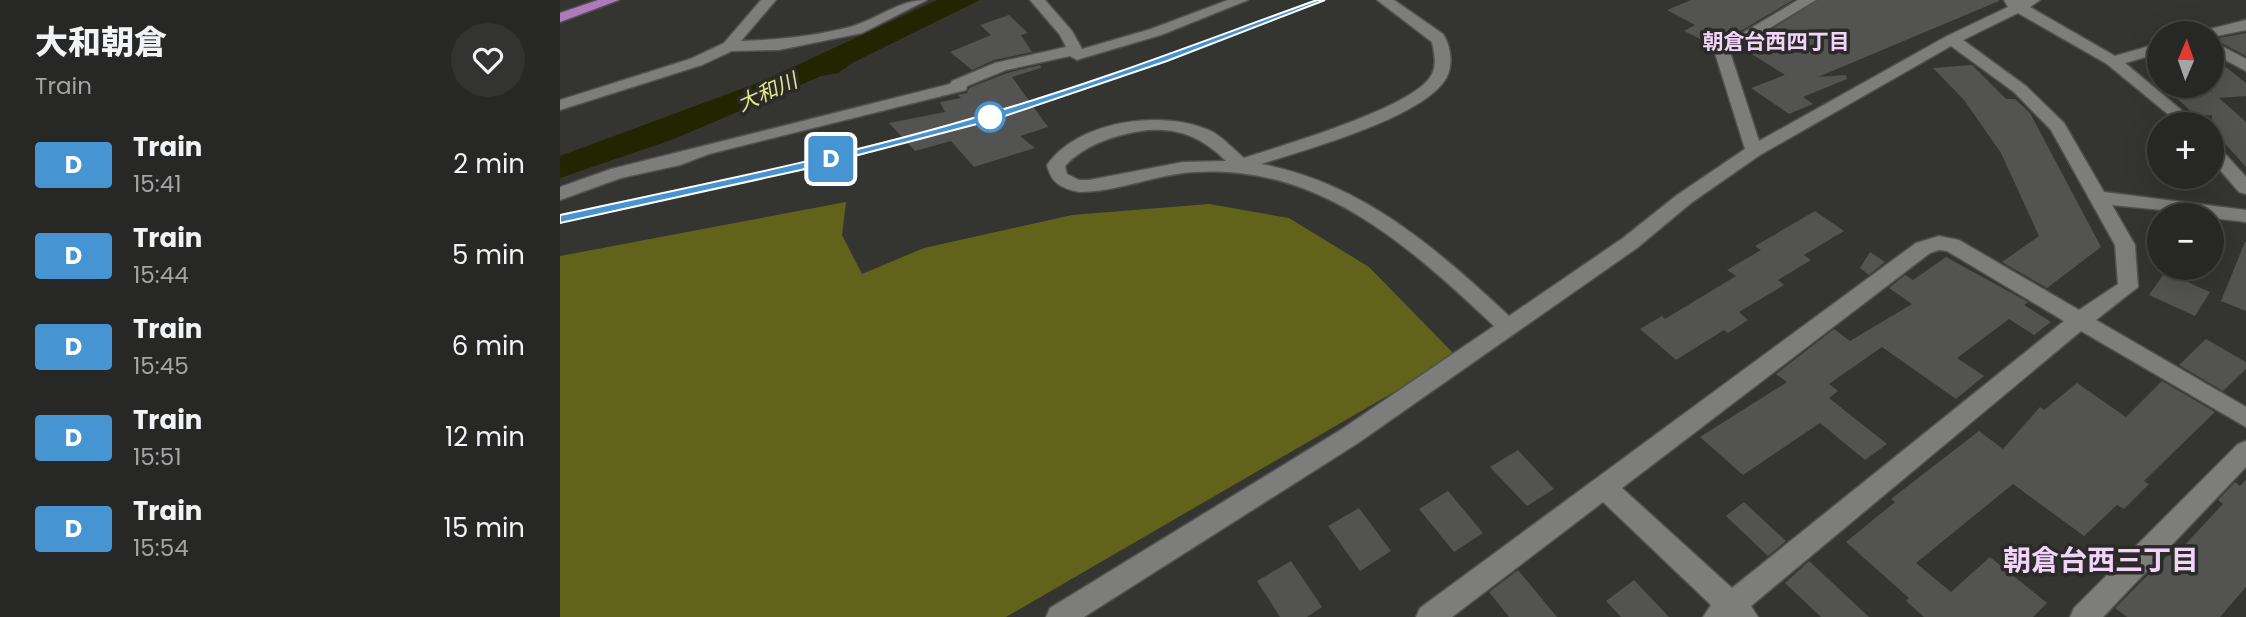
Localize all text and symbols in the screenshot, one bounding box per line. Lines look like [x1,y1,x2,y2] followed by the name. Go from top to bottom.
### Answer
[35,19,167,66] text: 大和朝倉
[2147,21,2224,98] north arrow
[2147,21,2224,280] map controls
[451,23,525,97] button: heart
[1703,27,1850,56] district label: 朝倉台西四丁目
[732,65,804,118] water label: 大和川
[35,70,92,102] text: Train
[975,102,1005,132] unlabelled marker
[2147,112,2224,189] button: +
[133,129,202,165] text: Train
[808,136,854,182] line badge: D
[822,142,840,175] text: D
[453,146,525,182] text: 2 min
[65,148,82,181] text: D
[133,168,182,200] text: 15:41
[2147,203,2224,280] button: −
[133,220,202,256] text: Train
[452,237,525,273] text: 5 min
[65,239,82,272] text: D
[133,259,189,291] text: 15:44
[133,311,202,347] text: Train
[452,328,525,364] text: 6 min
[65,330,82,363] text: D
[133,350,189,382] text: 15:45
[133,402,202,438] text: Train
[445,419,525,455] text: 12 min
[65,421,82,454] text: D
[133,441,182,473] text: 15:51
[133,493,202,529] text: Train
[444,510,525,546] text: 15 min
[65,512,82,545] text: D
[133,532,189,564] text: 15:54
[2003,541,2199,580] district label: 朝倉台西三丁目

